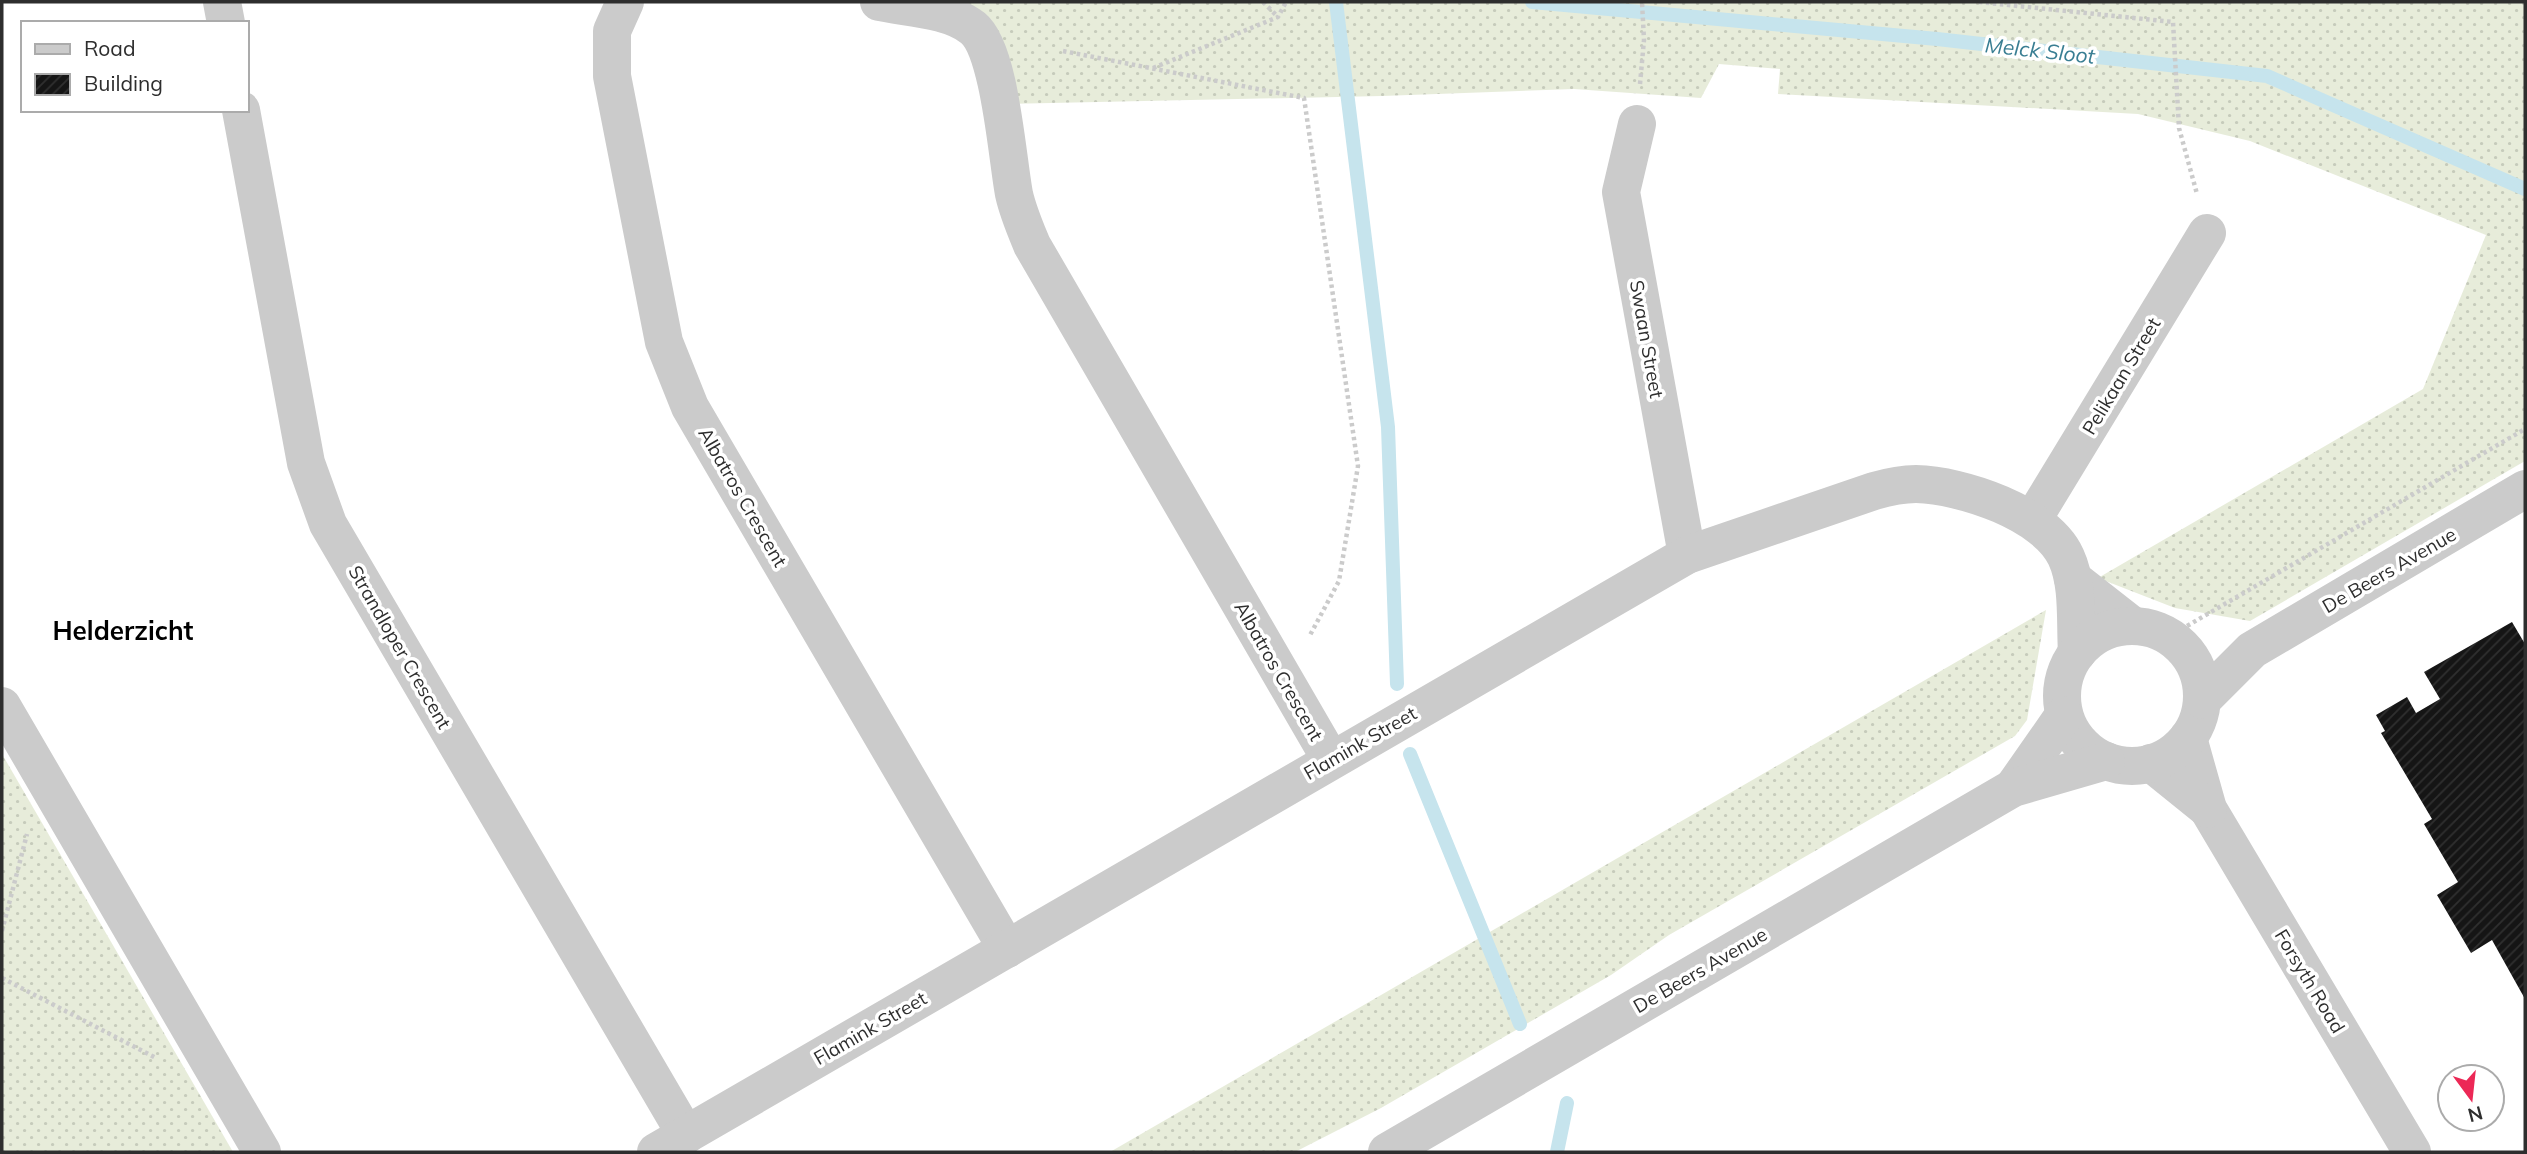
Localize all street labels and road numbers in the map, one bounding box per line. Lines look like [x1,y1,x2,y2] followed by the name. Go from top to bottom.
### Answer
[1625,278,1669,400] street label: Swaan Street
[2077,313,2166,439] street label: Pelikaan Street
[693,423,793,571] street label: Albatros Crescent
[2318,522,2460,618] street label: De Beers Avenue
[343,561,457,733] street label: Strandloper Crescent
[1229,597,1329,745] street label: Albatros Crescent
[1299,701,1421,785] street label: Flamink Street
[1629,922,1771,1018] street label: De Beers Avenue
[2270,925,2350,1037] street label: Forsyth Road
[809,986,931,1070] street label: Flamink Street

